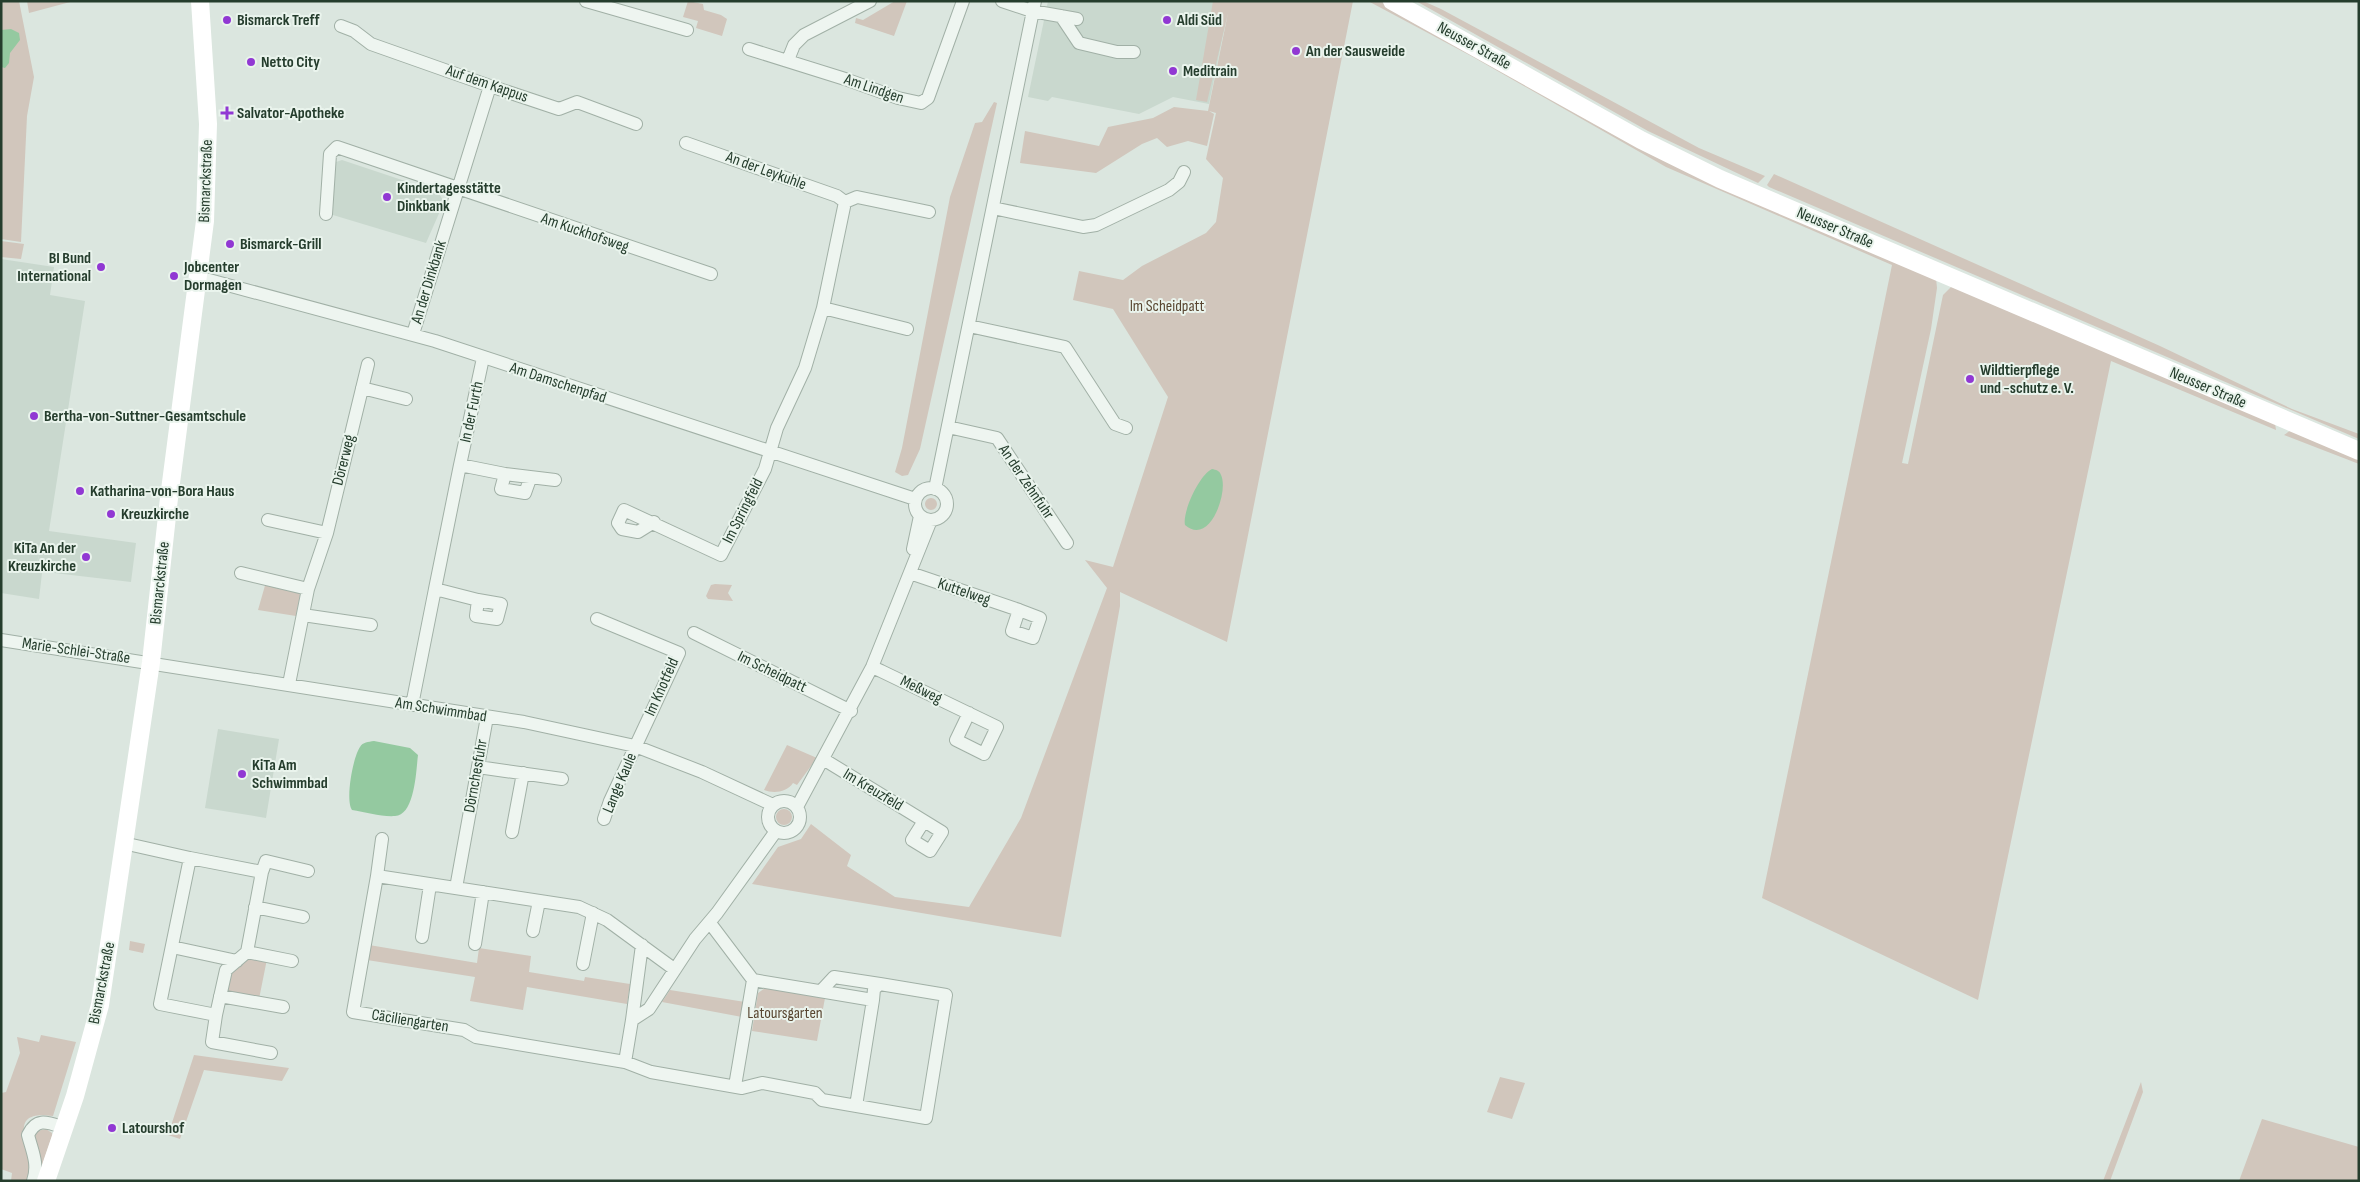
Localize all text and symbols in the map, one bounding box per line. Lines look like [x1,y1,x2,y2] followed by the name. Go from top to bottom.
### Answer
[237,11,321,30] place label: Bismarck Treff
[1176,11,1222,30] place label: Aldi Süd
[221,14,233,26] marker: Bismarck Treff
[1161,14,1173,26] marker: Aldi Süd
[1434,18,1514,74] street label: Neusser Straße
[1305,42,1405,61] place label: An der Sausweide
[1290,45,1302,57] marker: An der Sausweide
[261,53,320,72] place label: Netto City
[245,56,257,68] marker: Netto City
[442,61,531,107] street label: Auf dem Kappus
[1183,62,1237,81] place label: Meditrain
[1167,65,1179,77] marker: Meditrain
[841,70,906,108] street label: Am Lindgen
[237,104,344,123] place label: Salvator-Apotheke
[221,107,233,119] marker: Salvator-Apotheke
[195,139,217,223] street label: Bismarckstraße
[722,147,809,194] street label: An der Leykuhle
[397,179,501,216] place label: Kindertagesstätte Dinkbank
[381,191,393,203] marker: Kindertagesstätte Dinkbank
[1794,203,1876,253] street label: Neusser Straße
[538,209,631,257] street label: Am Kuckhofsweg
[240,235,321,254] place label: Bismarck-Grill
[224,238,236,250] marker: Bismarck-Grill
[407,238,451,327] street label: An der Dinkbank
[17,249,91,286] place label: BI Bund International
[183,258,242,295] place label: Jobcenter Dormagen
[95,261,107,273] marker: BI Bund International
[168,270,180,282] marker: Jobcenter Dormagen
[1130,297,1204,316] park label: Im Scheidpatt
[506,358,609,408] street label: Am Damschenpfad
[1980,361,2074,398] place label: Wildtierpflege und -schutz e. V.
[2167,363,2249,413] street label: Neusser Straße
[1964,373,1976,385] marker: Wildtierpflege und -schutz e. V.
[456,380,488,444] street label: In der Furth
[44,407,246,426] place label: Bertha-von-Suttner-Gesamtschule
[28,410,40,422] marker: Bertha-von-Suttner-Gesamtschule
[329,433,359,487] street label: Dörerweg
[994,440,1058,523] street label: An der Zehnfuhr
[718,475,768,547] street label: Im Springfeld
[90,482,234,501] place label: Katharina-von-Bora Haus
[74,485,86,497] marker: Katharina-von-Bora Haus
[121,505,189,524] place label: Kreuzkirche
[105,508,117,520] marker: Kreuzkirche
[8,539,76,576] place label: KiTa An der Kreuzkirche
[146,541,174,625] street label: Bismarckstraße
[80,551,92,563] marker: KiTa An der Kreuzkirche
[935,574,993,610] street label: Kuttelweg
[21,634,131,668] street label: Marie-Schlei-Straße
[734,647,810,697] street label: Im Scheidpatt
[641,655,683,719] street label: Im Knotfeld
[897,672,945,708] street label: Meßweg
[393,693,488,727] street label: Am Schwimmbad
[460,737,492,814] street label: Dörnchesfuhr
[599,750,641,816] street label: Lange Kaule
[252,756,328,793] place label: KiTa Am Schwimmbad
[839,765,907,815] street label: Im Kreuzfeld
[236,768,248,780] marker: KiTa Am Schwimmbad
[85,940,119,1026] street label: Bismarckstraße
[747,1004,823,1023] park label: Latoursgarten
[370,1006,450,1036] street label: Cäciliengarten
[122,1119,185,1138] place label: Latourshof
[106,1122,118,1134] marker: Latourshof

